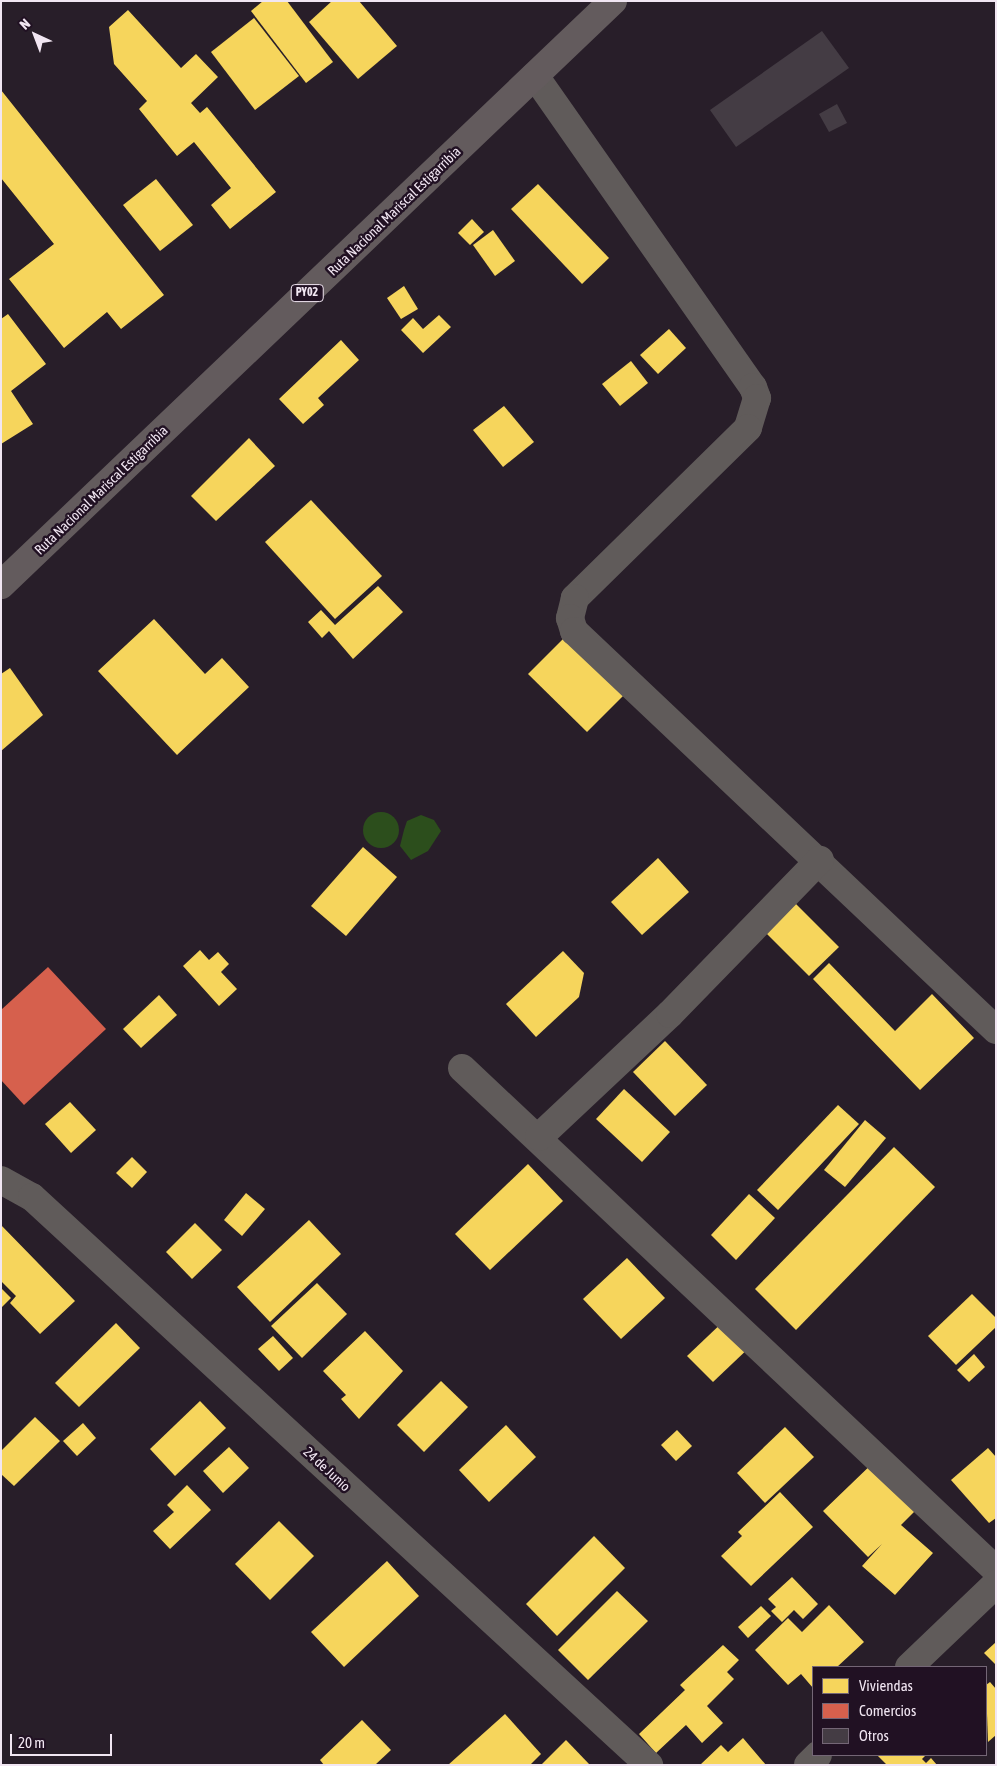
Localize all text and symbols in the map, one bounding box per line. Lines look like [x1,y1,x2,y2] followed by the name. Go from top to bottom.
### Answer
[10,10,60,60] north arrow
[16,15,33,33] text: N
[324,143,464,279] street label: Ruta Nacional Mariscal Estigarribia
[291,284,323,302] road number: PY02
[31,422,171,558] street label: Ruta Nacional Mariscal Estigarribia
[300,1443,354,1495] street label: 24 de Junio
[812,1666,987,1756] legend
[859,1677,913,1694] text: Viviendas
[859,1702,916,1719] text: Comercios
[12,1724,115,1756] scale bar
[859,1727,889,1744] text: Otros
[18,1734,45,1751] text: 20 m

